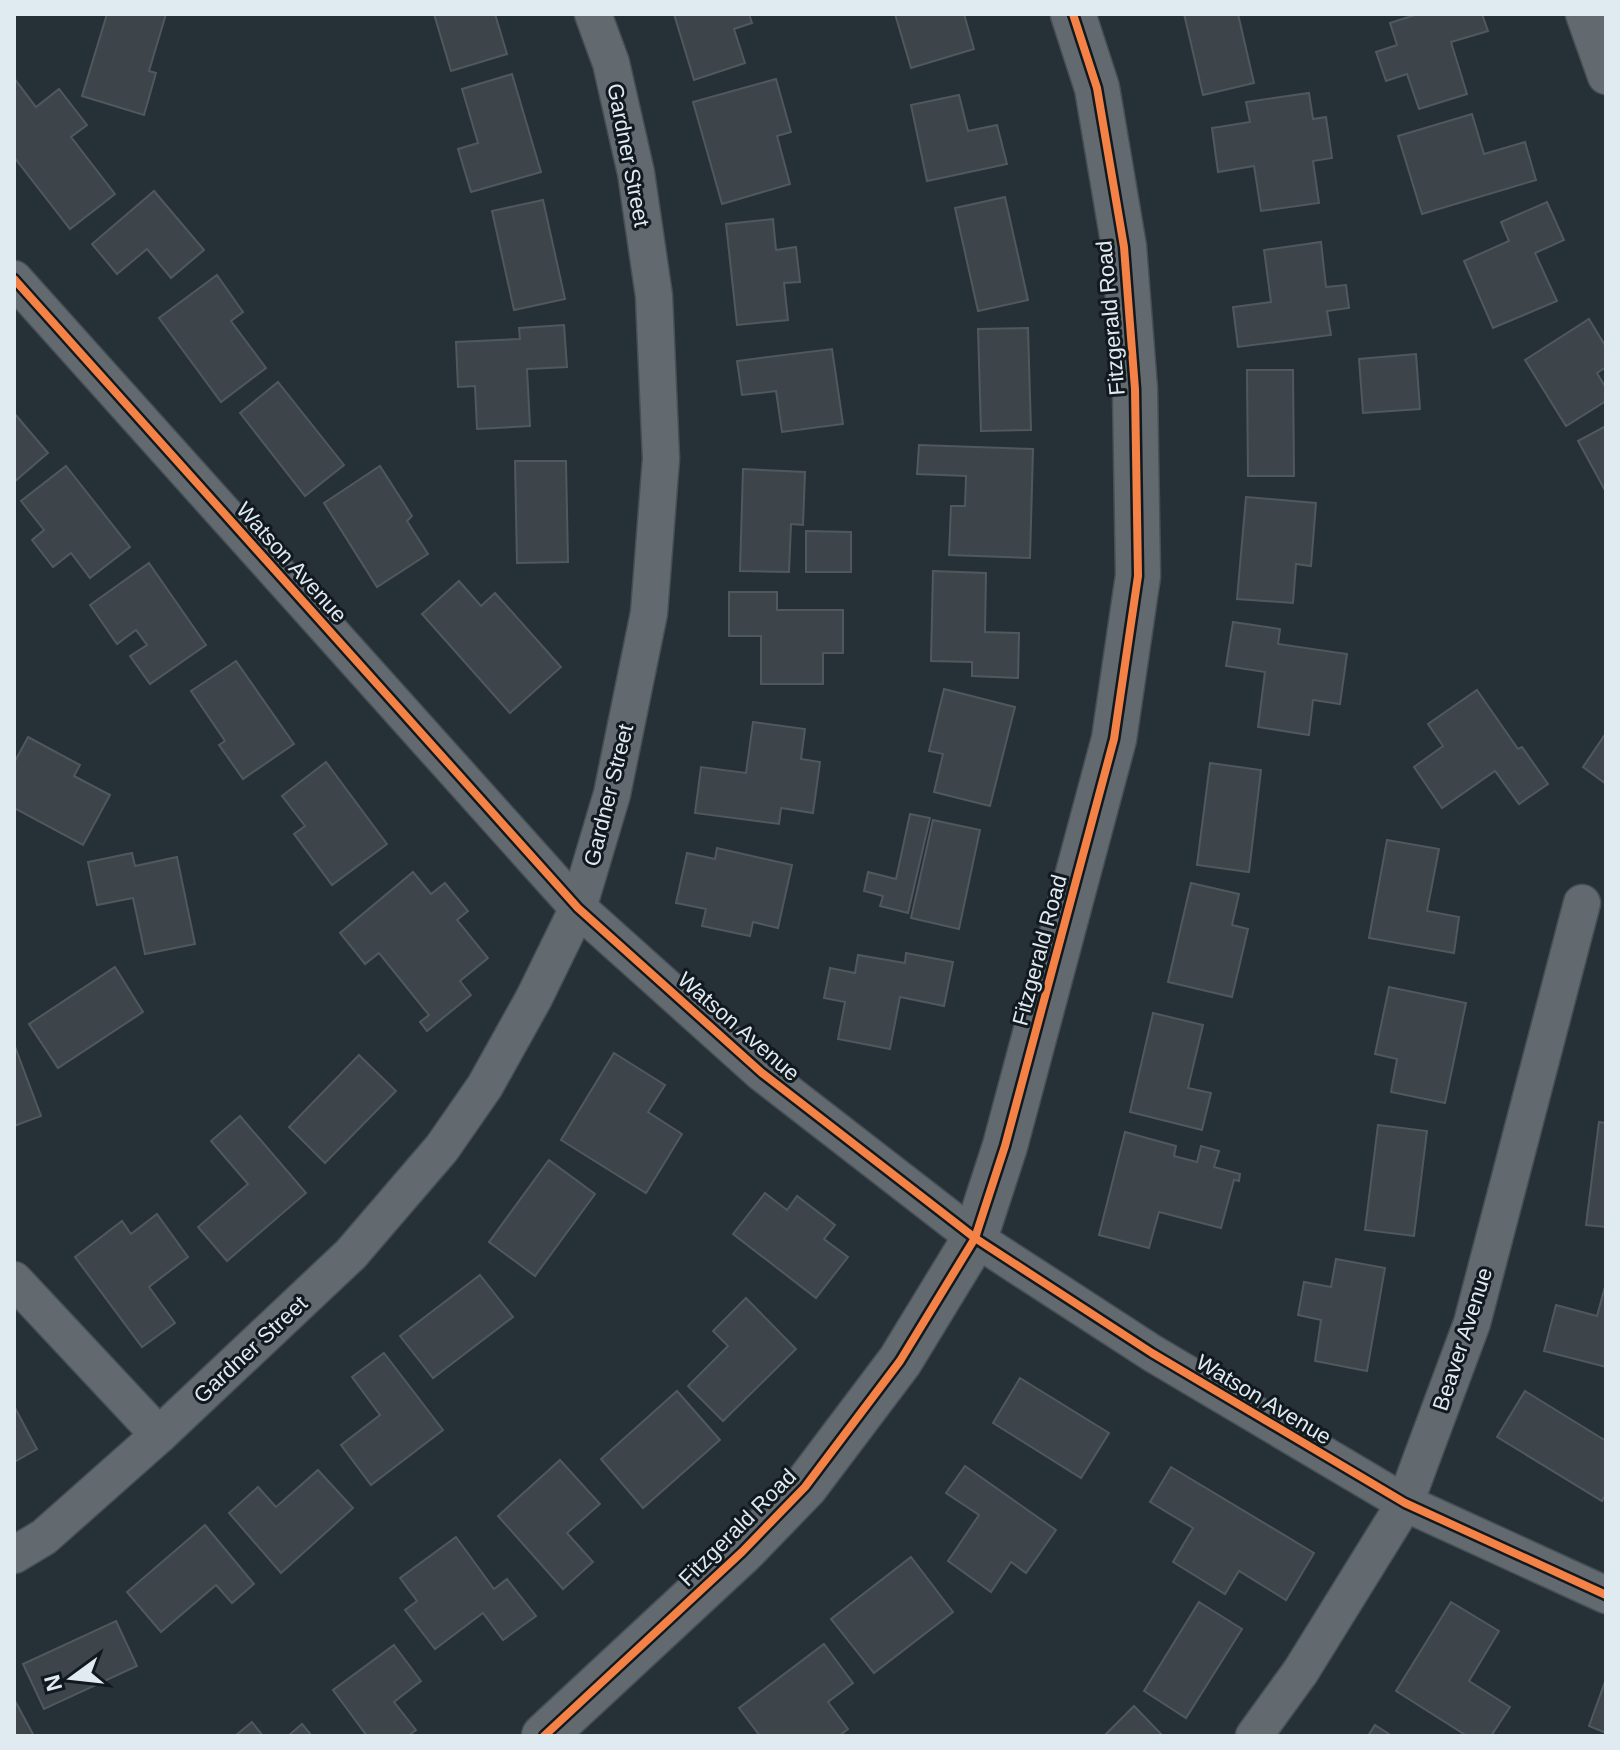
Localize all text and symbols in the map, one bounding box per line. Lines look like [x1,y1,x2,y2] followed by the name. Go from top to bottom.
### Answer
[602,81,655,229] street label: Gardner Street
[1091,240,1130,396] street label: Fitzgerald Road
[231,497,352,628] street label: Watson Avenue
[579,722,638,869] street label: Gardner Street
[1007,872,1072,1028] street label: Fitzgerald Road
[673,967,805,1086] street label: Watson Avenue
[1428,1265,1497,1414] street label: Beaver Avenue
[189,1291,312,1408] street label: Gardner Street
[1192,1349,1336,1450] street label: Watson Avenue
[674,1464,801,1591] street label: Fitzgerald Road
[32,1638,112,1718] north arrow
[39,1672,67,1694] text: N

